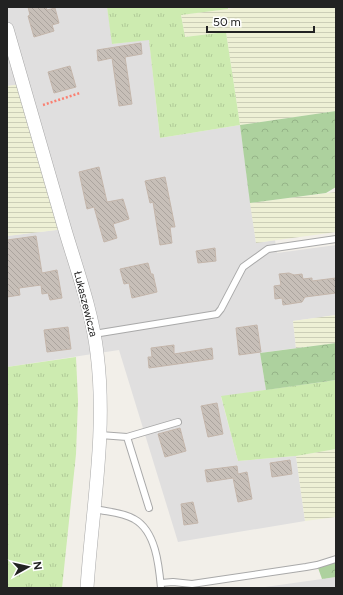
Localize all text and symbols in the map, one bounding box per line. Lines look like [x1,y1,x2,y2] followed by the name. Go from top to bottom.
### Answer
[207,8,314,34] scale bar
[213,15,241,29] text: 50 m
[71,270,100,338] street label: Łukaszewicza
[8,547,48,587] north arrow
[30,561,44,571] text: N

